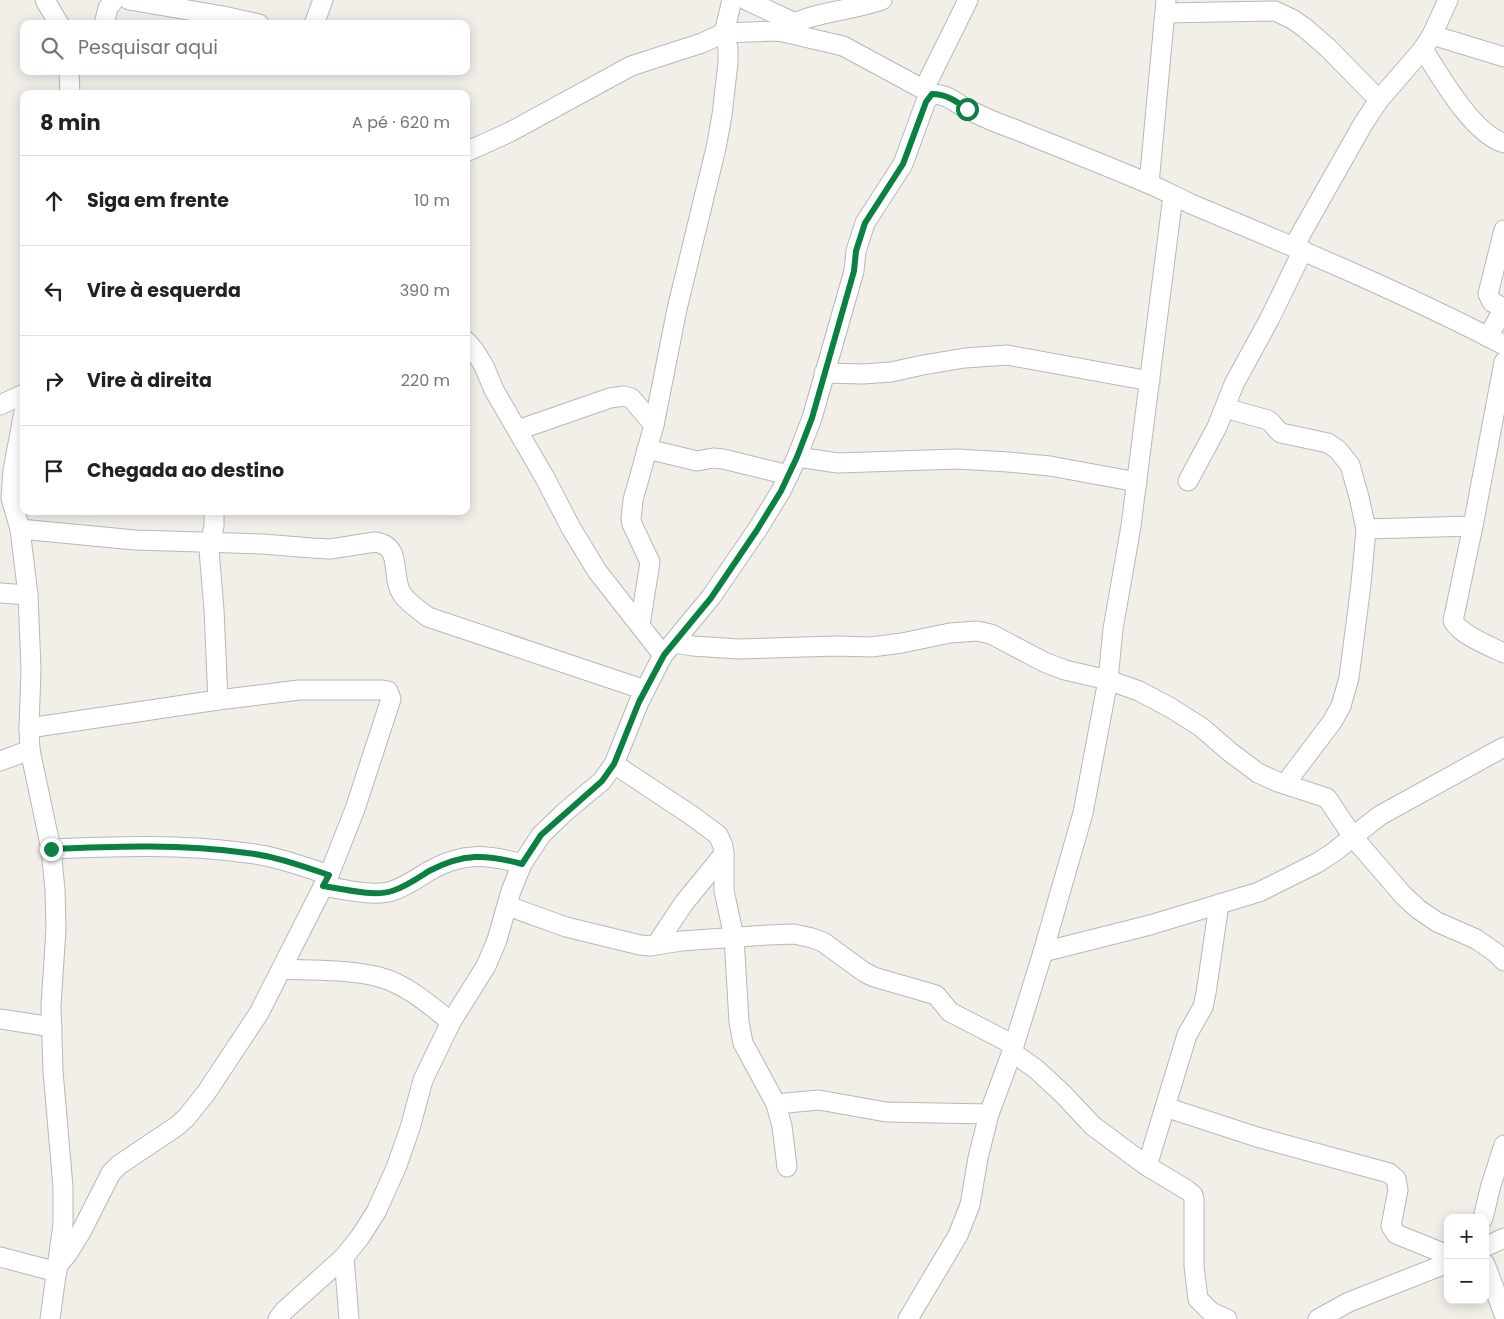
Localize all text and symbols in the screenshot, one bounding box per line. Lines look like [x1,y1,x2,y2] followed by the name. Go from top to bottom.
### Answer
[20,20,470,75] search box
[38,34,66,62] icon: search
[78,34,218,61] text: Pesquisar aqui
[956,98,979,121] route start
[40,108,101,137] text: 8 min
[352,111,450,134] text: A pé · 620 m
[40,187,68,215] icon: ahead
[87,187,229,214] text: Siga em frente
[414,189,450,212] text: 10 m
[40,277,68,305] icon: left
[87,277,241,304] text: Vire à esquerda
[400,279,450,302] text: 390 m
[40,367,68,395] icon: right
[87,367,212,394] text: Vire à direita
[401,369,450,392] text: 220 m
[40,457,68,485] icon: arrive
[87,457,284,484] text: Chegada ao destino
[40,838,63,861] route end
[1444,1214,1489,1304] map controls
[1444,1214,1489,1259] button: +
[1444,1259,1489,1304] button: −

